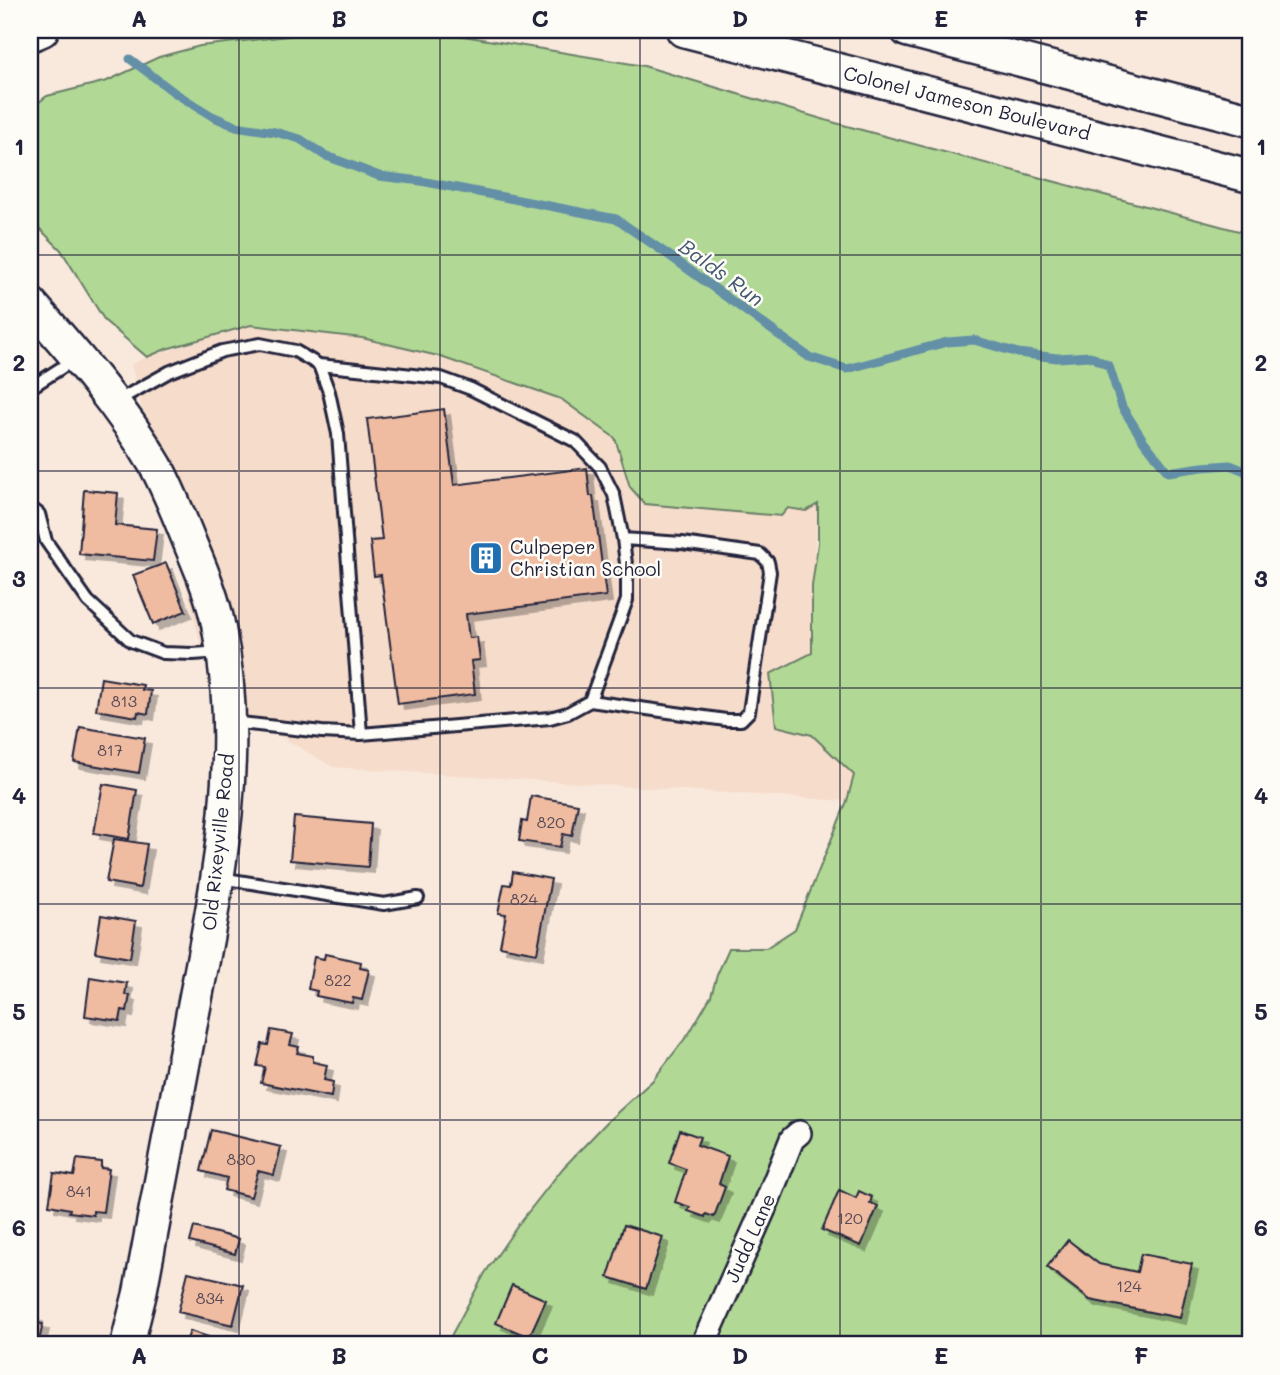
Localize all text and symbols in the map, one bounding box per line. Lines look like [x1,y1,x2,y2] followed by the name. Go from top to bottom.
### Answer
[131,3,147,33] text: A
[331,3,347,33] text: B
[531,3,549,33] text: C
[732,3,748,33] text: D
[934,3,948,33] text: E
[1134,3,1148,33] text: F
[841,60,1093,145] street label: Colonel Jameson Boulevard
[14,131,24,161] text: 1
[1256,131,1266,161] text: 1
[674,232,770,312] water label: Balds Run
[13,347,25,377] text: 2
[1255,347,1267,377] text: 2
[510,534,661,581] place label: Culpeper Christian School
[467,539,505,577] building icon: Culpeper Christian School
[12,563,26,593] text: 3
[1254,563,1268,593] text: 3
[111,690,137,711] house number: 813
[97,739,123,760] house number: 817
[196,752,239,932] street label: Old Rixeyville Road
[12,780,26,810] text: 4
[1254,780,1268,810] text: 4
[537,811,565,832] house number: 820
[510,888,539,909] house number: 824
[324,969,352,990] house number: 822
[12,996,26,1026] text: 5
[1254,996,1268,1026] text: 5
[227,1148,256,1169] house number: 830
[66,1180,92,1201] house number: 841
[719,1189,780,1286] street label: Judd Lane
[837,1207,863,1228] house number: 120
[12,1212,26,1242] text: 6
[1254,1212,1268,1242] text: 6
[1116,1275,1142,1296] house number: 124
[196,1287,225,1308] house number: 834
[131,1340,147,1370] text: A
[331,1340,347,1370] text: B
[531,1340,549,1370] text: C
[732,1340,748,1370] text: D
[934,1340,948,1370] text: E
[1134,1340,1148,1370] text: F

